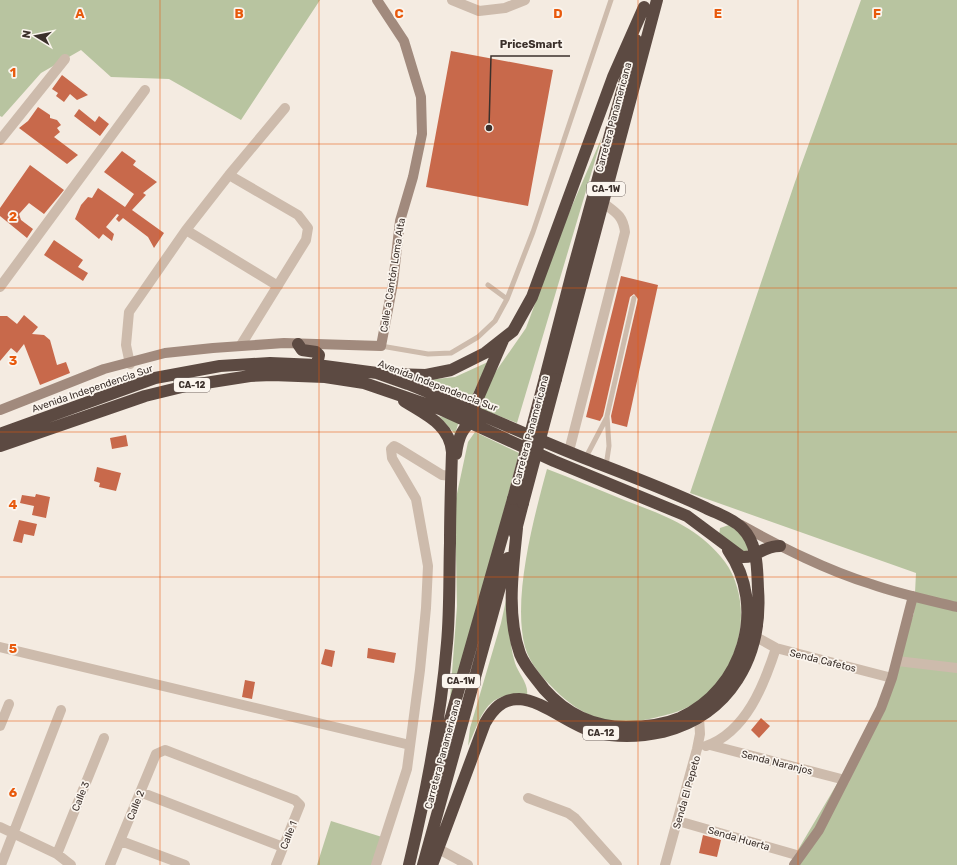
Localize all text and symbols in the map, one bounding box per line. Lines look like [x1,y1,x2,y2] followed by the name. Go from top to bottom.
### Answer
[75,6,85,21] text: A
[234,6,244,21] text: B
[394,6,404,21] text: C
[553,6,563,21] text: D
[714,6,722,21] text: E
[873,6,881,21] text: F
[16,16,56,56] north arrow
[20,29,34,39] text: N
[491,33,570,56] callout: PriceSmart
[500,38,562,51] text: PriceSmart
[594,61,634,173] street label: Carretera Panamericana
[10,65,16,80] text: 1
[587,182,625,196] road number: CA-1W
[9,209,17,224] text: 2
[378,217,408,333] street label: Calle a Cantón Loma Alta
[9,353,18,368] text: 3
[376,358,499,414] street label: Avenida Independencia Sur
[30,362,155,415] street label: Avenida Independencia Sur
[511,374,551,486] street label: Carretera Panamericana
[174,378,210,392] road number: CA-12
[9,497,18,512] text: 4
[9,641,17,656] text: 5
[788,647,857,675] street label: Senda Cafetos
[442,674,480,688] road number: CA-1W
[423,698,463,810] street label: Carretera Panamericana
[583,726,619,740] road number: CA-12
[740,748,814,778] street label: Senda Naranjos
[671,754,703,830] street label: Senda El Pepeto
[70,780,92,813] street label: Calle 3
[9,785,18,800] text: 6
[125,789,147,822] street label: Calle 2
[278,820,300,851] street label: Calle 1
[706,824,771,854] street label: Senda Huerta

